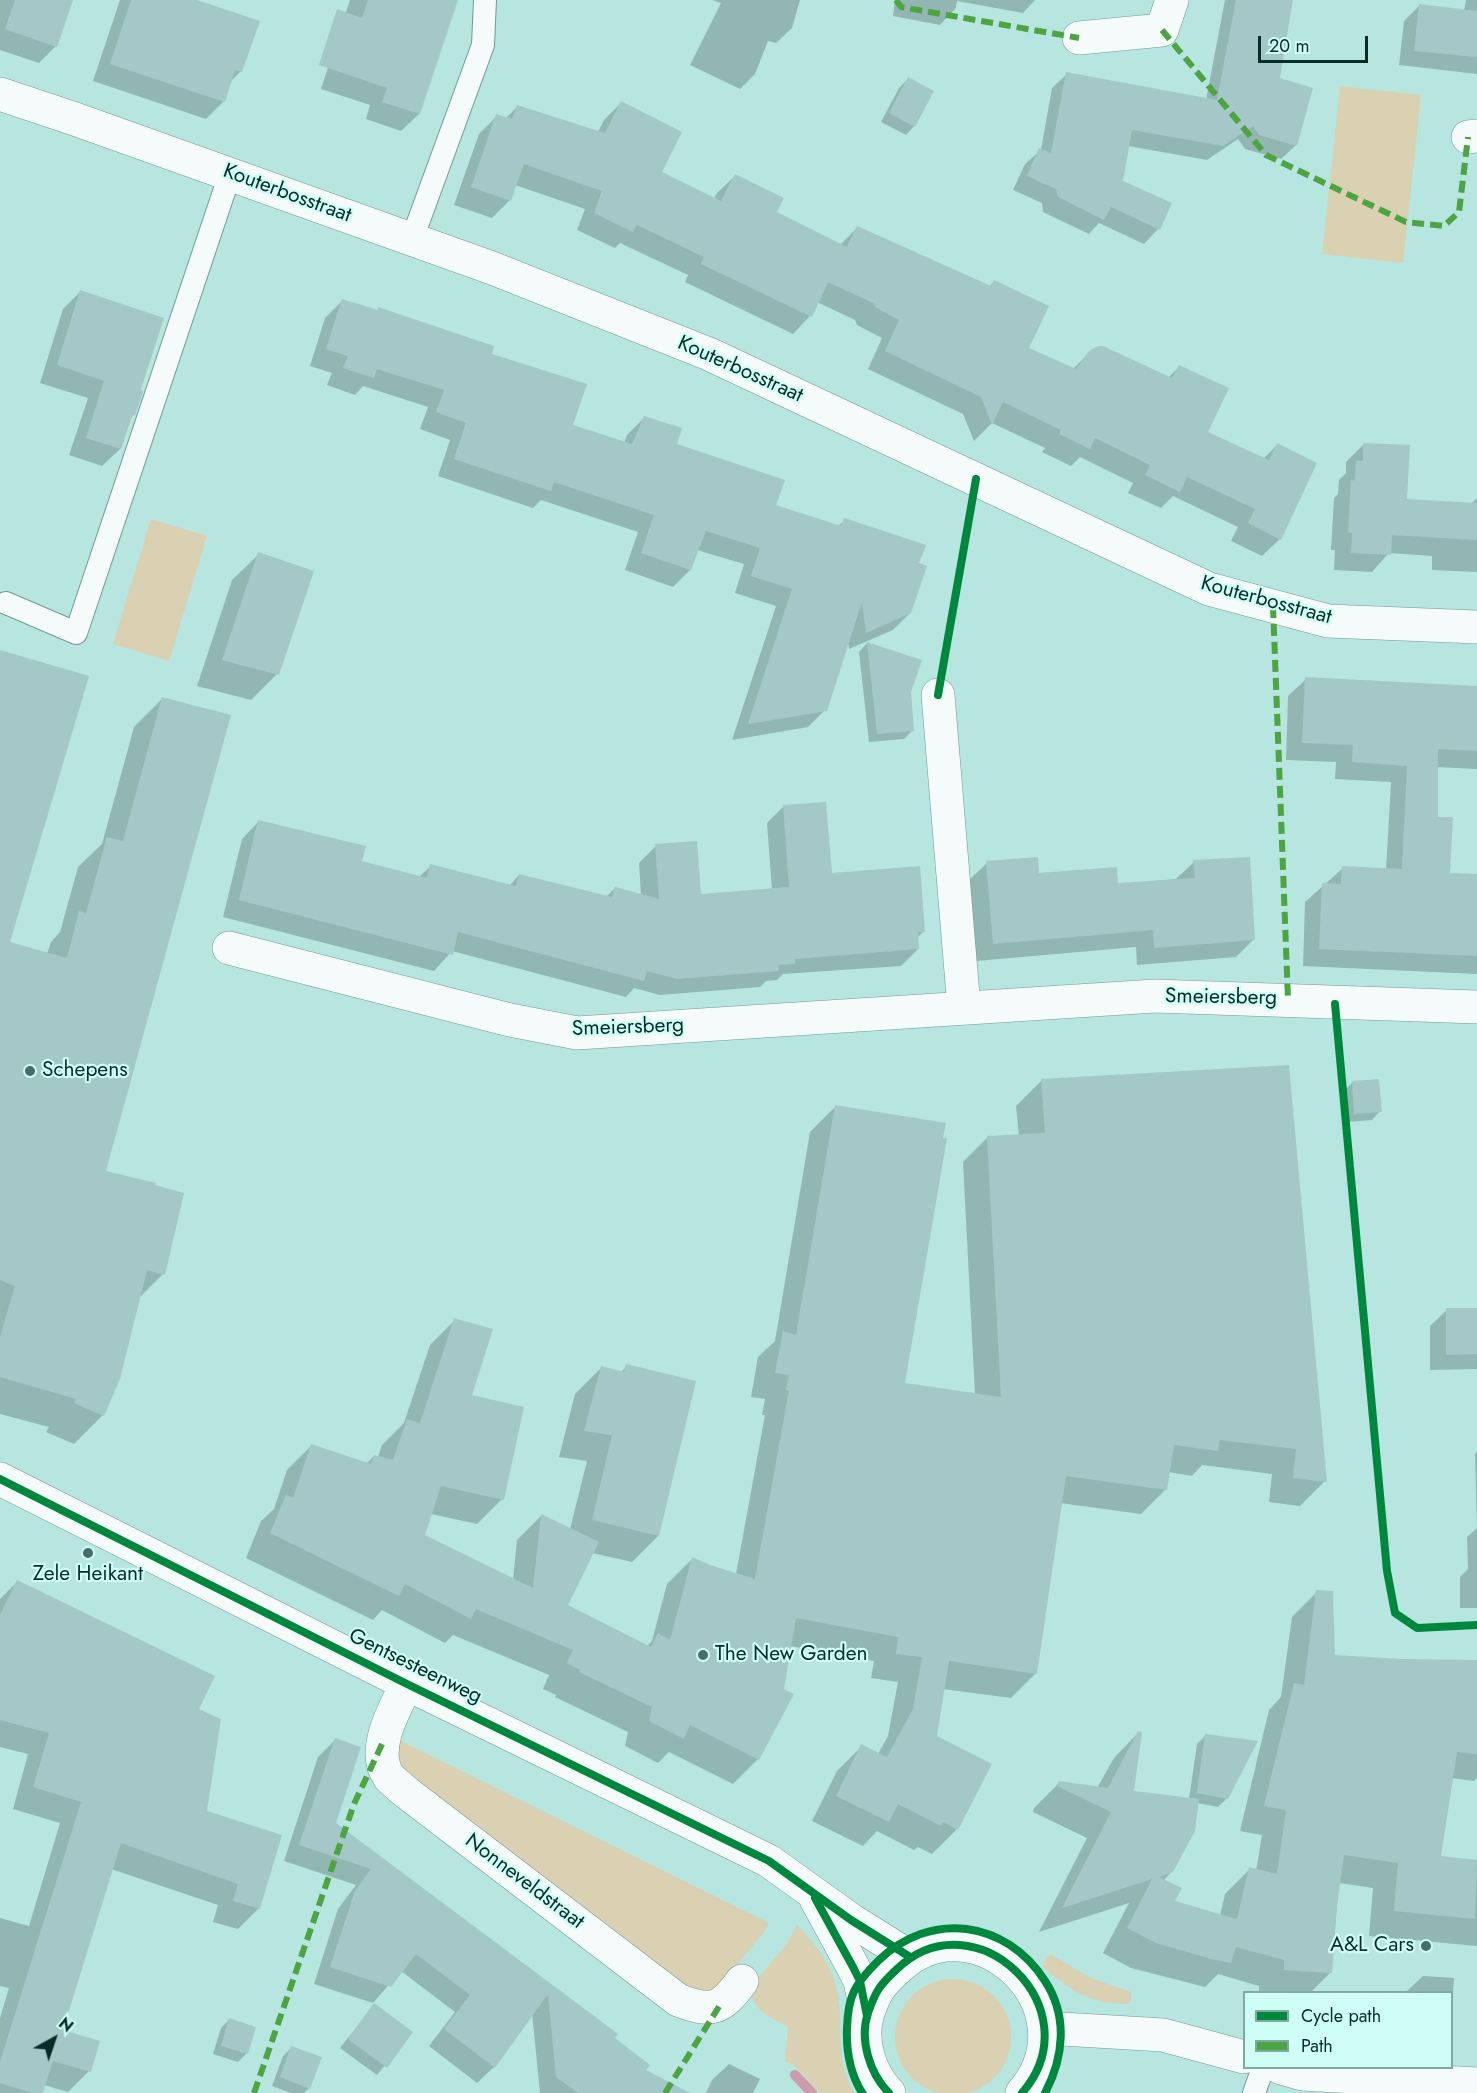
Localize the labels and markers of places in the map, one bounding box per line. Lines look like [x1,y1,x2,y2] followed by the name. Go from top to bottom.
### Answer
[42,1058,128,1084] place label: Schepens
[23,1064,37,1078] marker: Schepens
[81,1546,95,1560] marker: Zele Heikant
[33,1562,143,1588] place label: Zele Heikant
[715,1642,868,1668] place label: The New Garden
[696,1648,710,1662] marker: The New Garden
[1330,1933,1414,1959] place label: A&L Cars
[1419,1939,1433,1953] marker: A&L Cars

